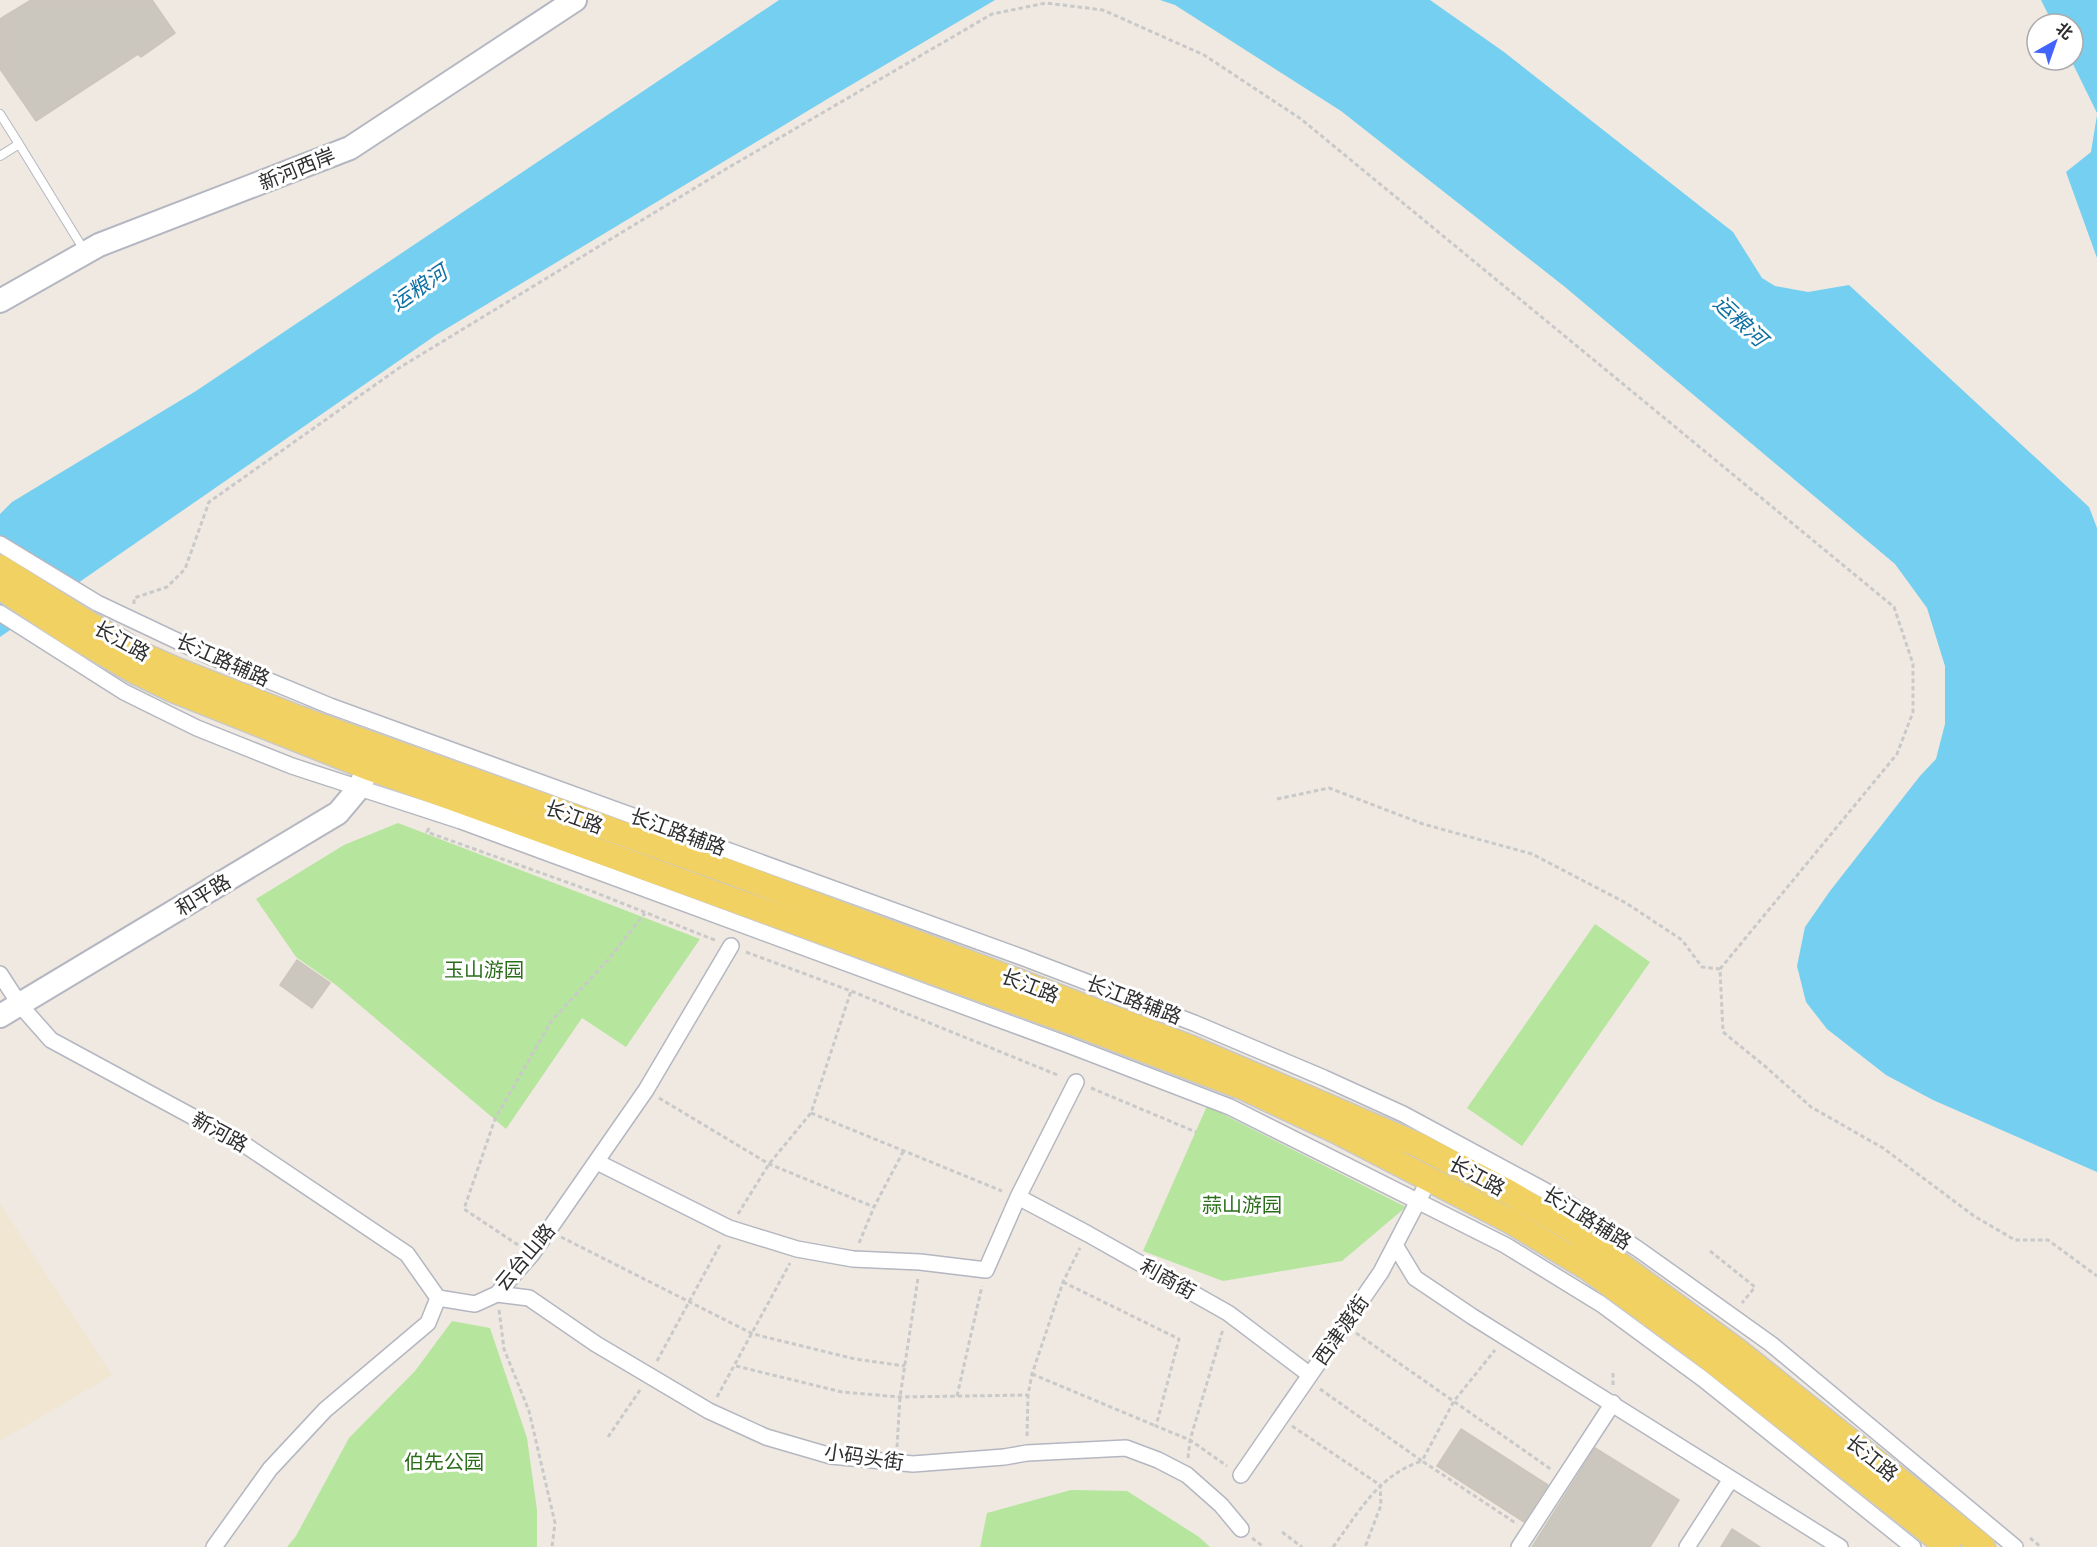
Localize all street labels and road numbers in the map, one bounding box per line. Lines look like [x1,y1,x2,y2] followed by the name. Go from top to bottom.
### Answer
[255,142,338,194] street label: 新河西岸
[90,615,155,665] street label: 长江路
[173,628,274,690] street label: 长江路辅路
[542,795,607,838] street label: 长江路
[627,803,729,859] street label: 长江路辅路
[171,868,234,920] street label: 和平路
[998,963,1063,1007] street label: 长江路
[1083,970,1185,1028] street label: 长江路辅路
[188,1106,253,1156] street label: 新河路
[1445,1150,1510,1200] street label: 长江路
[1539,1180,1636,1254] street label: 长江路辅路
[489,1218,559,1295] street label: 云台山路
[1136,1253,1201,1303] street label: 利商街
[1307,1290,1373,1369] street label: 西津渡街
[1842,1429,1903,1485] street label: 长江路
[823,1439,905,1473] street label: 小码头街

